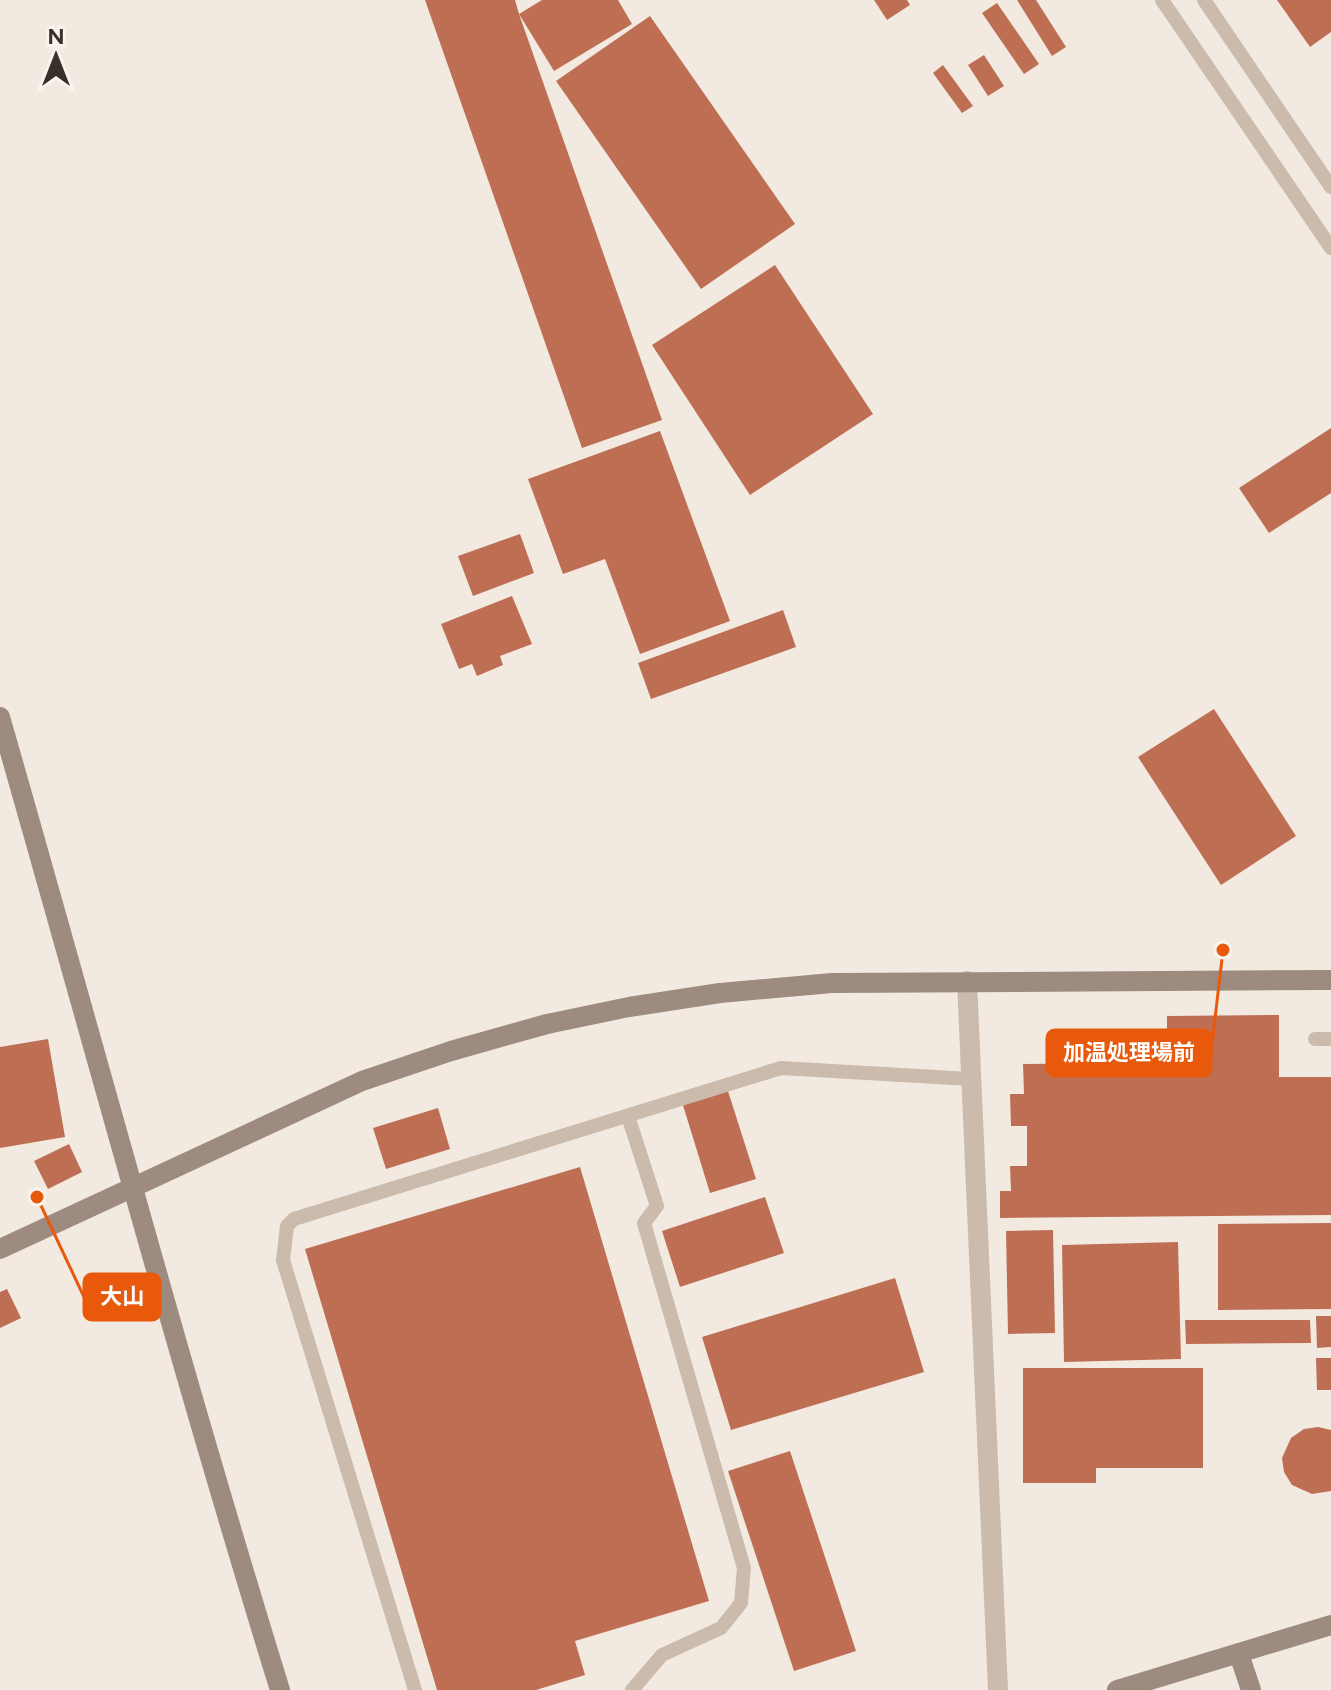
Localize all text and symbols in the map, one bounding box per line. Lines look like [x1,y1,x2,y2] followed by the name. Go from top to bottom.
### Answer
[16,16,96,96] north arrow
[47,23,65,50] text: N
[1047,1030,1211,1076] callout: 加温処理場前
[1063,1039,1195,1066] text: 加温処理場前
[84,1274,160,1320] callout: 大山
[100,1283,144,1310] text: 大山

